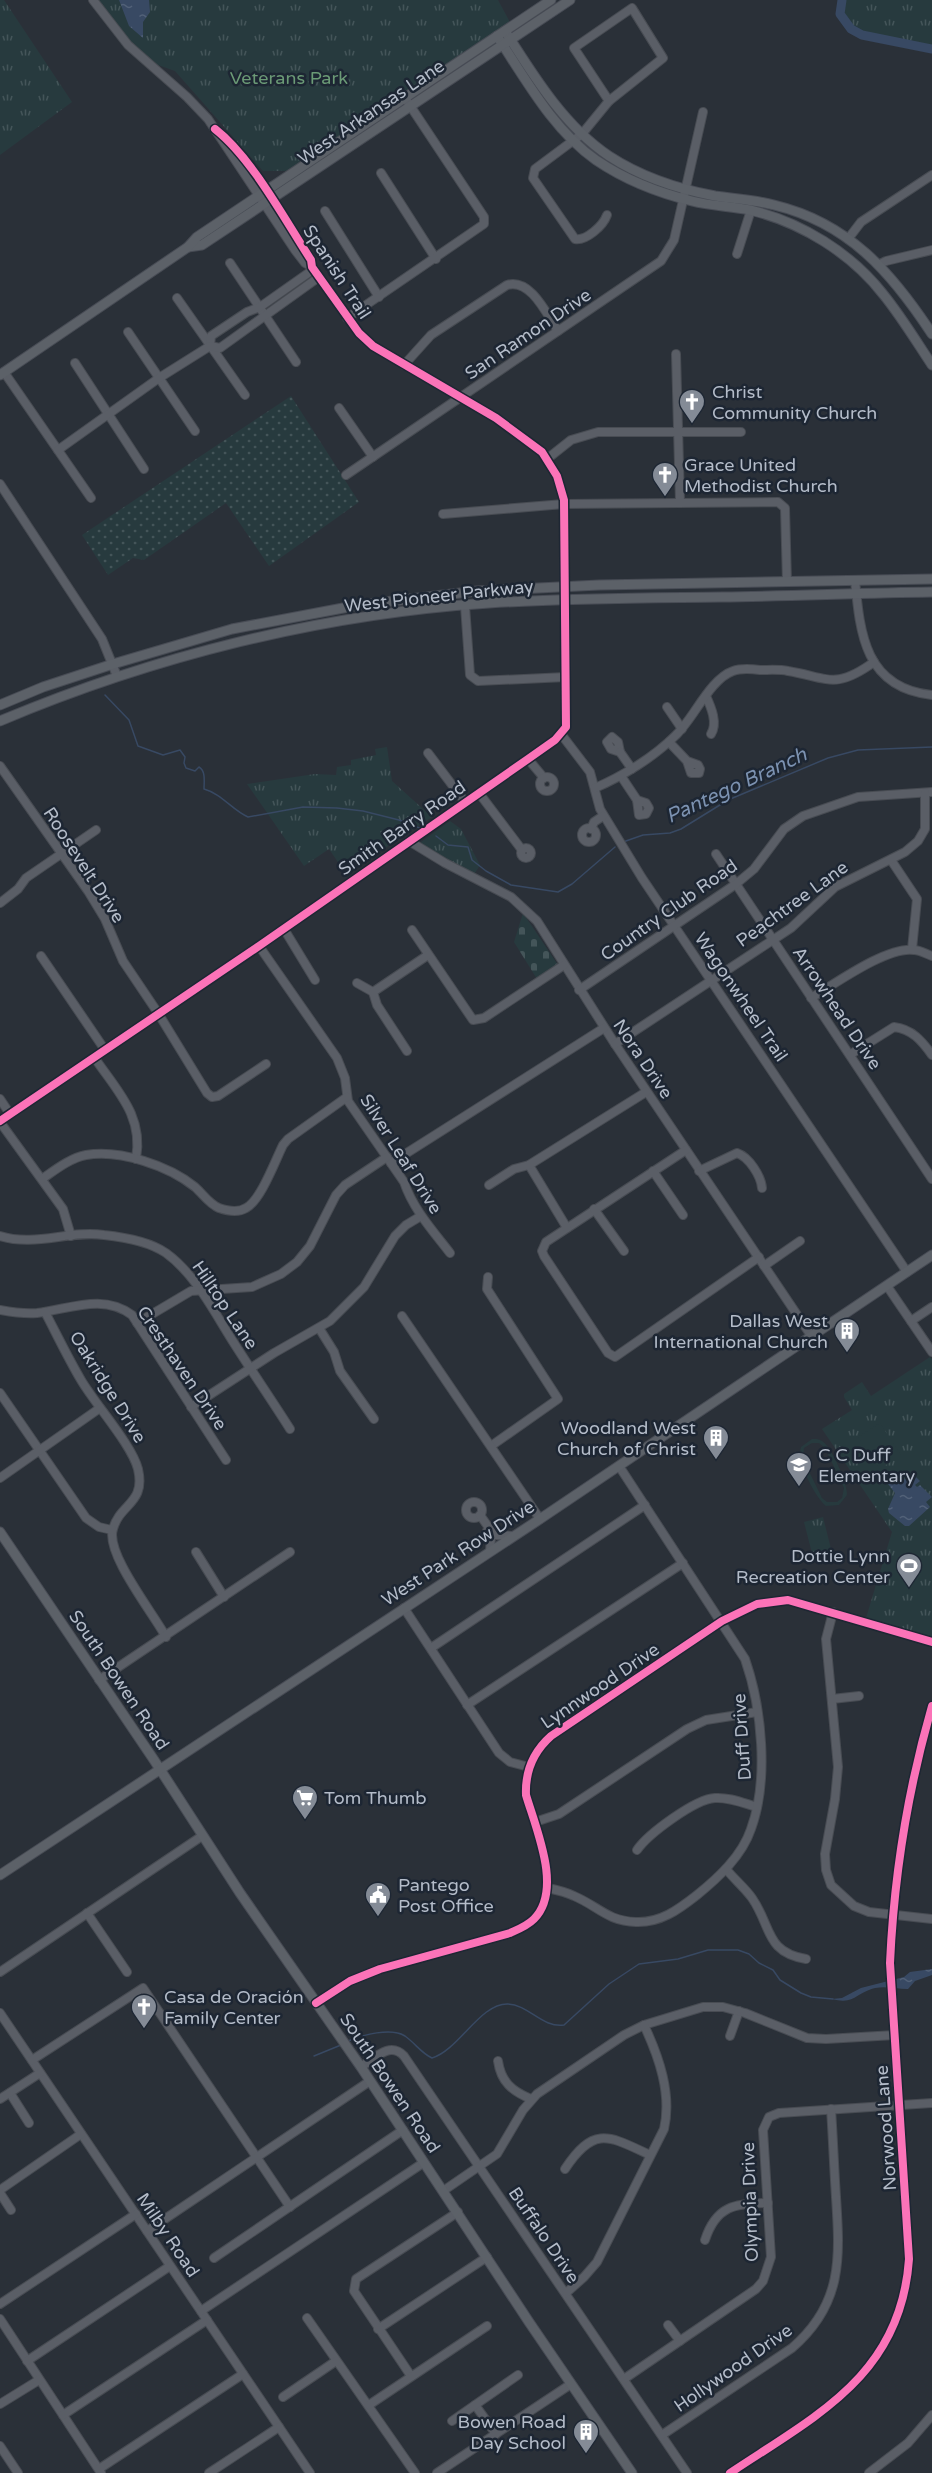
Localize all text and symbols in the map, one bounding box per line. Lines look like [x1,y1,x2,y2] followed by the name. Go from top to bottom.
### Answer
[293,55,449,169] street label: West Arkansas Lane
[230,67,348,89] park label: Veterans Park
[298,221,376,323] street label: Spanish Trail
[461,284,595,384] street label: San Ramon Drive
[712,381,877,424] place label: Christ Community Church
[677,387,707,425] church icon: Christ Community Church
[684,454,838,497] place label: Grace United Methodist Church
[650,460,680,498] church icon: Grace United Methodist Church
[343,575,535,617] street label: West Pioneer Parkway
[662,742,811,829] water label: Pantego Branch
[334,776,470,880] street label: Smith Barry Road
[38,803,130,927] street label: Roosevelt Drive
[596,854,742,966] street label: Country Club Road
[732,856,852,952] street label: Peachtree Lane
[690,928,792,1066] street label: Wagonwheel Trail
[788,942,886,1074] street label: Arrowhead Drive
[608,1015,678,1103] street label: Nora Drive
[355,1090,447,1218] street label: Silver Leaf Drive
[187,1256,263,1354] street label: Hilltop Lane
[132,1302,232,1434] street label: Cresthaven Drive
[654,1310,828,1353] place label: Dallas West International Church
[832,1316,862,1354] building icon: Dallas West International Church
[65,1327,151,1447] street label: Oakridge Drive
[557,1417,696,1460] place label: Woodland West Church of Christ
[701,1423,731,1461] building icon: Woodland West Church of Christ
[818,1444,915,1487] place label: C C Duff Elementary
[784,1450,814,1488] school or university icon: C C Duff Elementary
[377,1495,539,1611] street label: West Park Row Drive
[736,1545,890,1588] place label: Dottie Lynn Recreation Center
[894,1551,924,1589] sports icon: Dottie Lynn Recreation Center
[64,1606,174,1754] street label: South Bowen Road
[537,1638,663,1734] street label: Lynnwood Drive
[728,1693,756,1781] street label: Duff Drive
[290,1783,320,1821] supermarket icon: Tom Thumb
[324,1787,427,1809] place label: Tom Thumb
[398,1874,494,1917] place label: Pantego Post Office
[363,1880,393,1918] public building icon: Pantego Post Office
[164,1986,304,2029] place label: Casa de Oración Family Center
[129,1992,159,2030] church icon: Casa de Oración Family Center
[335,2009,445,2157] street label: South Bowen Road
[871,2065,901,2191] street label: Norwood Lane
[737,2142,763,2262] street label: Olympia Drive
[504,2183,584,2287] street label: Buffalo Drive
[132,2189,204,2281] street label: Milby Road
[670,2319,796,2417] street label: Hollywood Drive
[458,2411,566,2454] place label: Bowen Road Day School
[571,2417,601,2455] building icon: Bowen Road Day School

